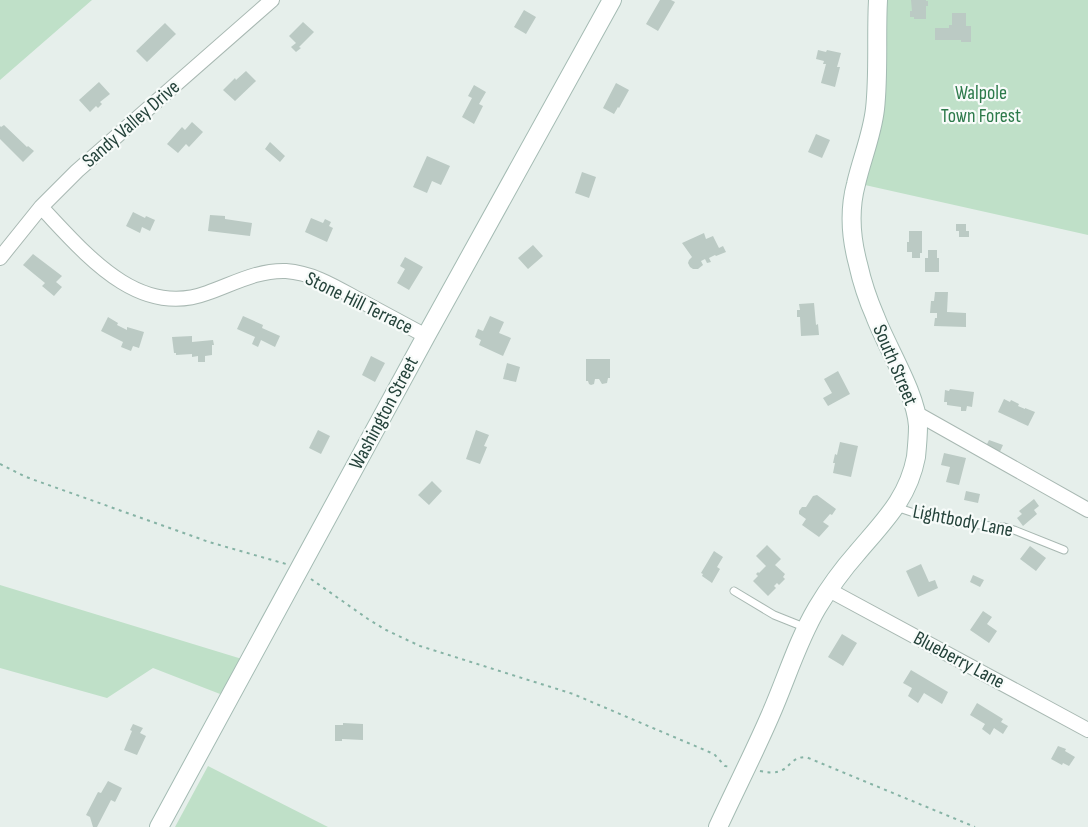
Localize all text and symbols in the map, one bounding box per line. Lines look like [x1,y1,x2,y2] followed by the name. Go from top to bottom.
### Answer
[77,75,185,173] street label: Sandy Valley Drive
[941,81,1021,128] park label: Walpole Town Forest
[301,267,417,339] street label: Stone Hill Terrace
[867,321,923,409] street label: South Street
[344,352,424,474] street label: Washington Street
[911,500,1015,542] street label: Lightbody Lane
[909,626,1009,694] street label: Blueberry Lane

